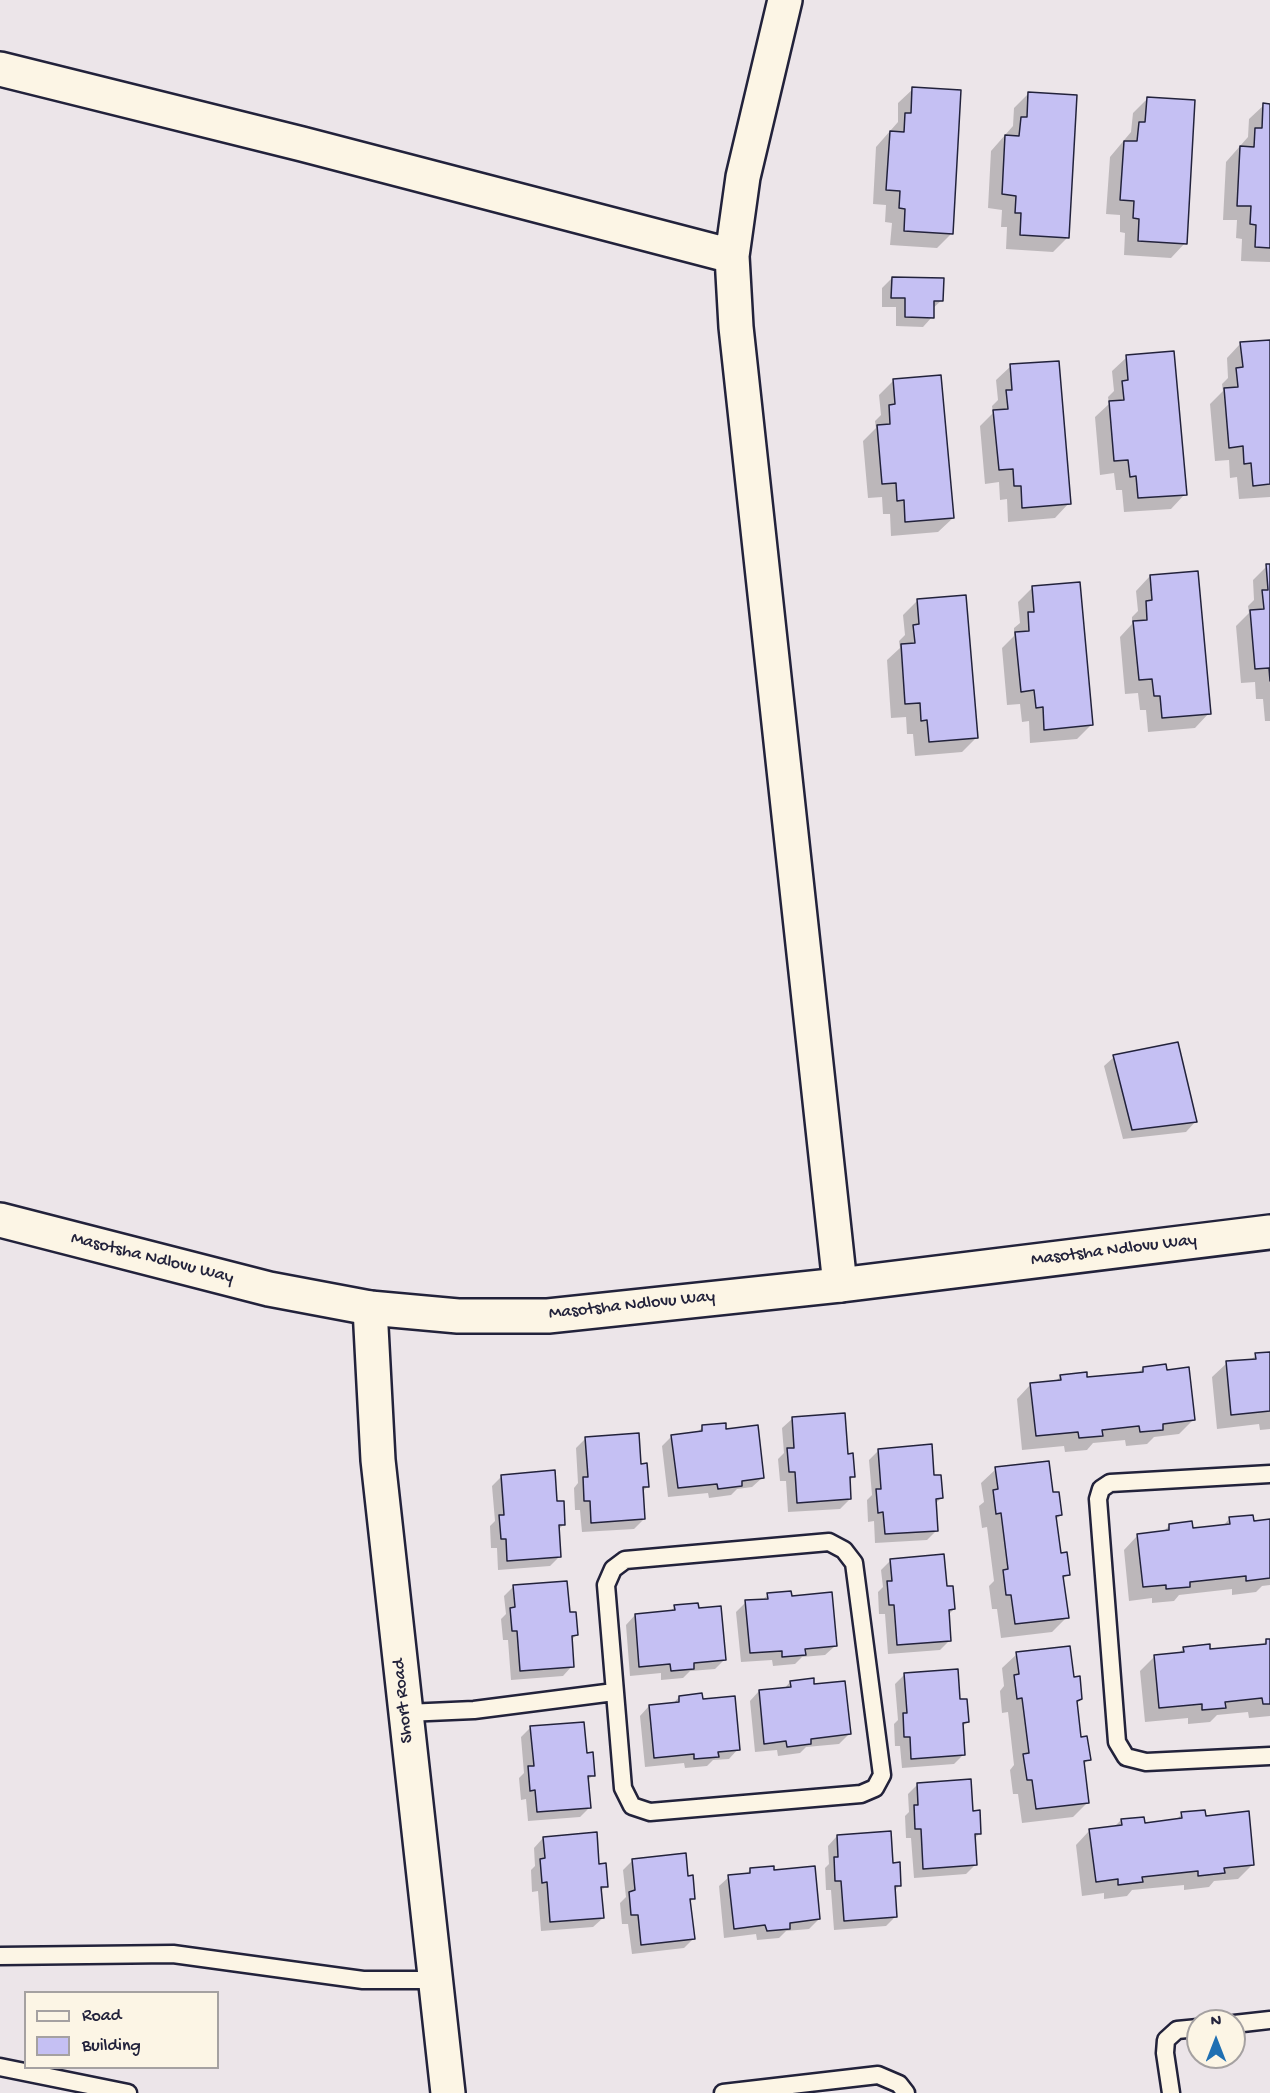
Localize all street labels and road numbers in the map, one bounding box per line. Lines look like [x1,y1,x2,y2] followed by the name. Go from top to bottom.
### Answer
[68,1228,236,1290] street label: Masotsha Ndlovu Way
[1030,1230,1198,1272] street label: Masotsha Ndlovu Way
[548,1287,716,1325] street label: Masotsha Ndlovu Way
[389,1658,419,1744] street label: Short Road

